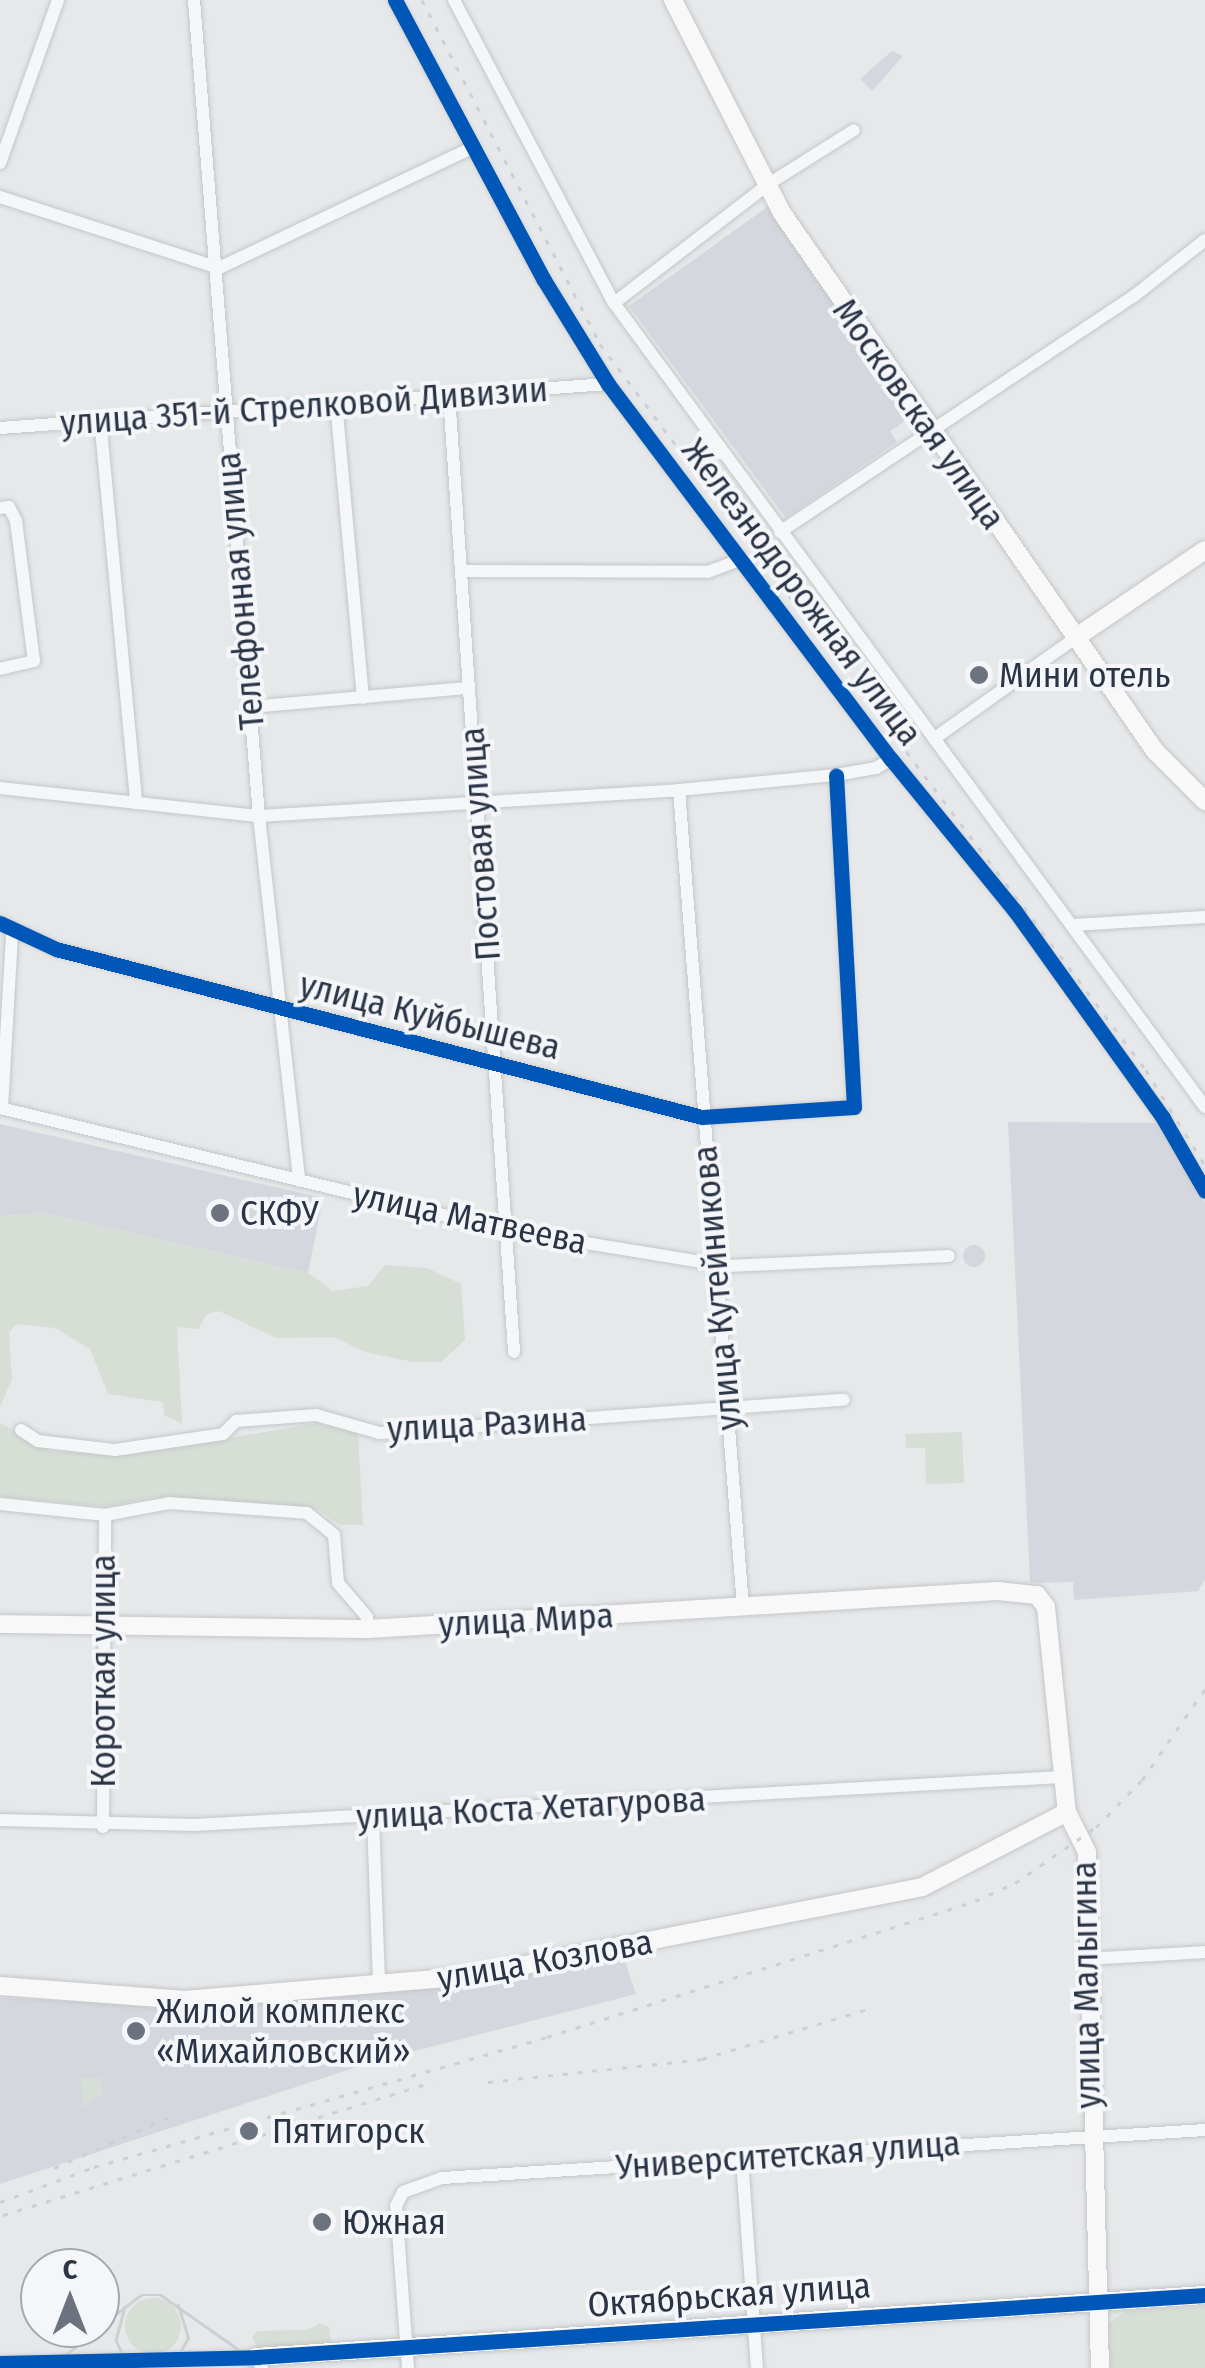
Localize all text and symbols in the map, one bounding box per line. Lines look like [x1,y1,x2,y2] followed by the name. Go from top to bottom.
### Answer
[824,291,1014,537] street label: Московская улица
[59,368,549,444] street label: улица 351-й Стрелковой Дивизии
[673,430,931,754] street label: Железнодорожная улица
[207,451,273,731] street label: Телефонная улица
[999,654,1170,696] place label: Мини отель
[968,664,990,686] marker: Мини отель
[451,726,509,962] street label: Постовая улица
[295,963,565,1069] street label: улица Куйбышева
[684,1144,750,1432] street label: улица Кутейникова
[349,1173,591,1263] street label: улица Матвеева
[240,1192,318,1234] place label: СКФУ
[209,1202,231,1224] marker: СКФУ
[386,1398,588,1450] street label: улица Разина
[82,1554,124,1788] street label: Короткая улица
[438,1594,614,1646] street label: улица Мира
[355,1778,707,1838] street label: улица Коста Хетагурова
[1063,1861,1109,2109] street label: улица Малыгина
[434,1920,656,2000] street label: улица Козлова
[156,1990,411,2072] place label: Жилой комплекс «Михайловский»
[125,2020,147,2042] marker: Жилой комплекс «Михайловский»
[272,2110,425,2152] place label: Пятигорск
[236,2118,262,2144] marker: Пятигорск
[614,2122,962,2188] street label: Университетская улица
[342,2201,446,2243] place label: Южная
[311,2211,333,2233] marker: Южная
[20,2248,120,2348] north arrow
[63,2253,77,2286] text: С
[586,2264,872,2326] street label: Октябрьская улица

